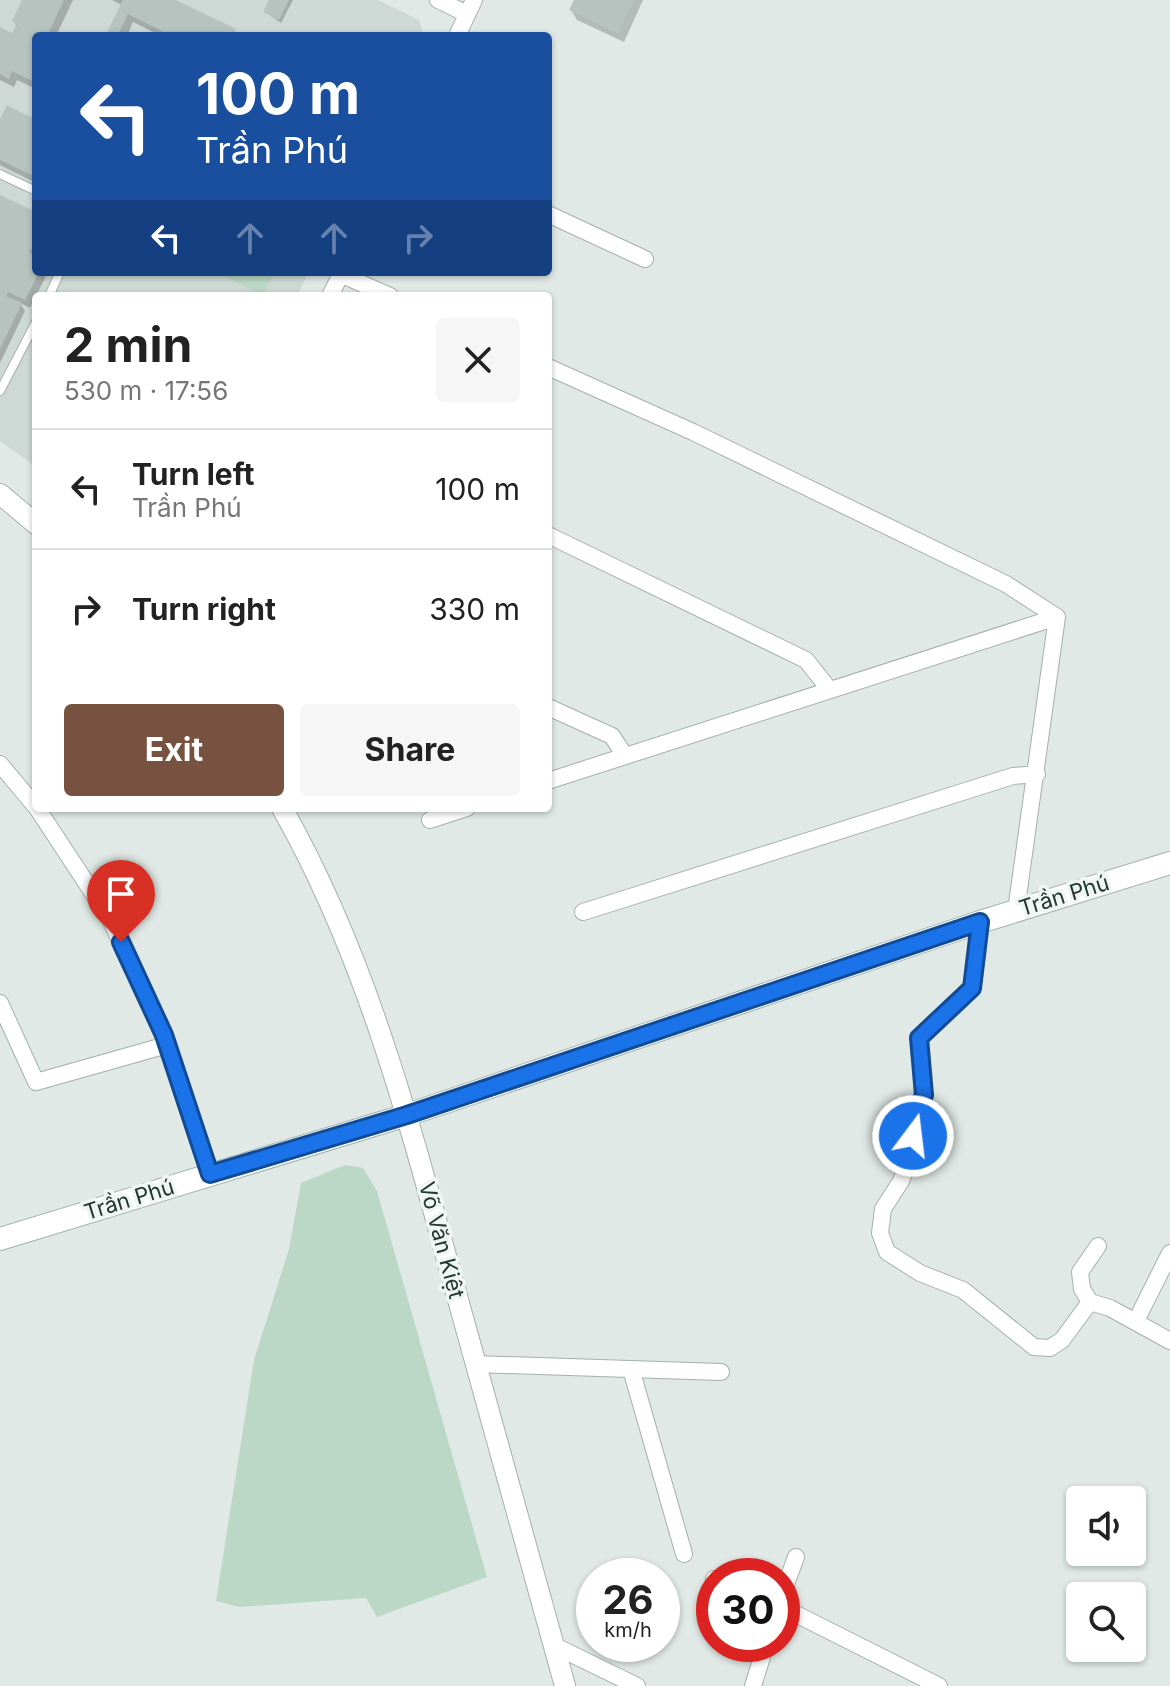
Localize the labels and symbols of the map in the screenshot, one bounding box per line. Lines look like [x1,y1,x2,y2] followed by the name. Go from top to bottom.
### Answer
[87,860,155,942] pin
[1016,869,1112,921] street label: Trần Phú
[871,1094,955,1178] position arrow
[81,1173,177,1225] street label: Trần Phú
[414,1179,470,1301] street label: Võ Văn Kiệt
[696,1558,800,1662] speed limit sign: 30

